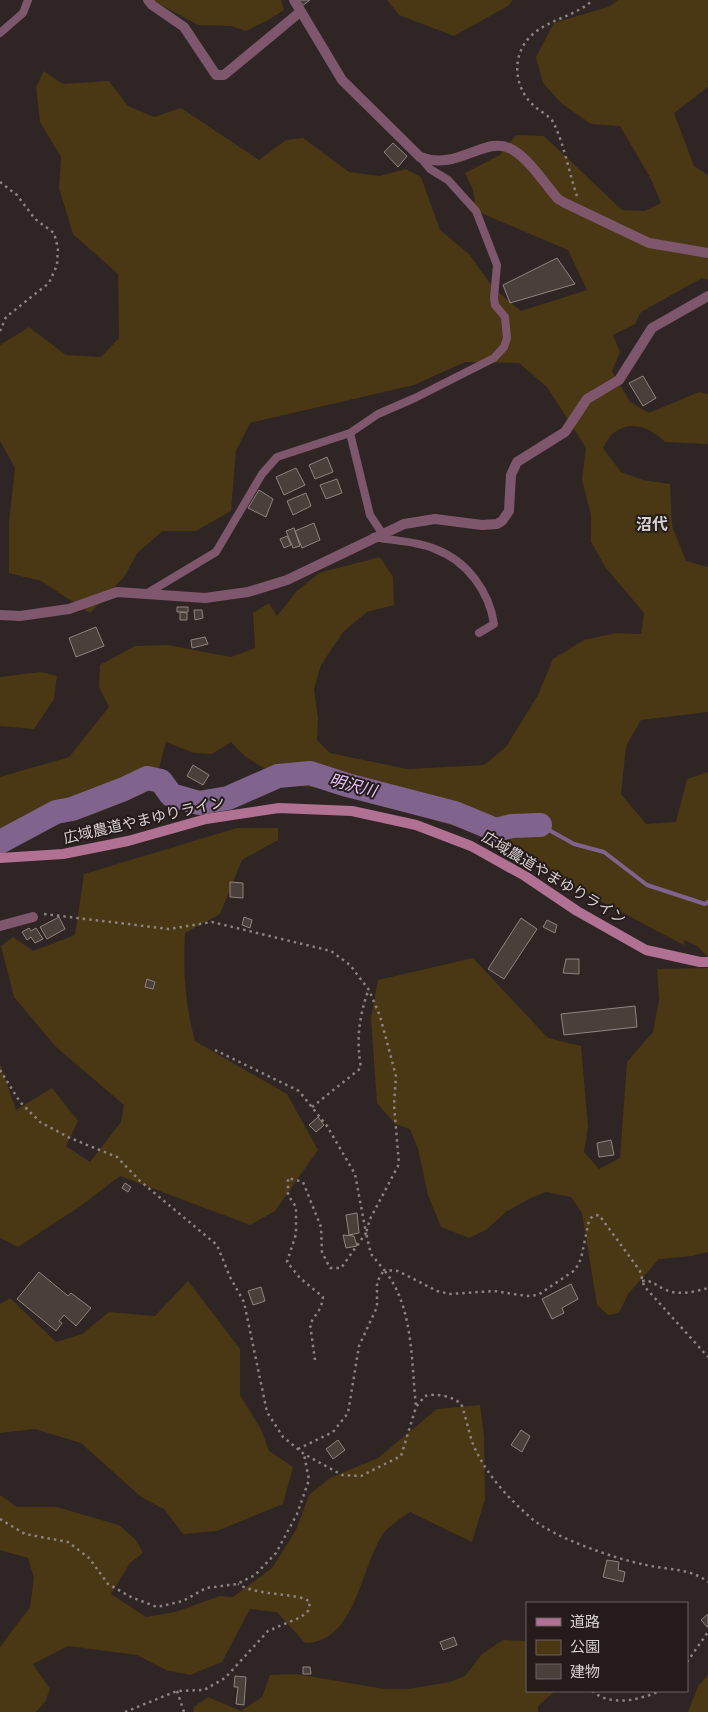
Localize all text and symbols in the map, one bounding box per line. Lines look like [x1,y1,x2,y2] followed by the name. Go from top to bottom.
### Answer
[636,513,668,536] district label: 沼代
[327,768,381,803] water label: 明沢川
[61,791,227,849] street label: 広域農道やまゆりライン
[478,826,630,930] street label: 広域農道やまゆりライン
[526,1602,688,1692] legend
[570,1611,600,1633] text: 道路
[570,1636,600,1658] text: 公園
[570,1661,600,1683] text: 建物

